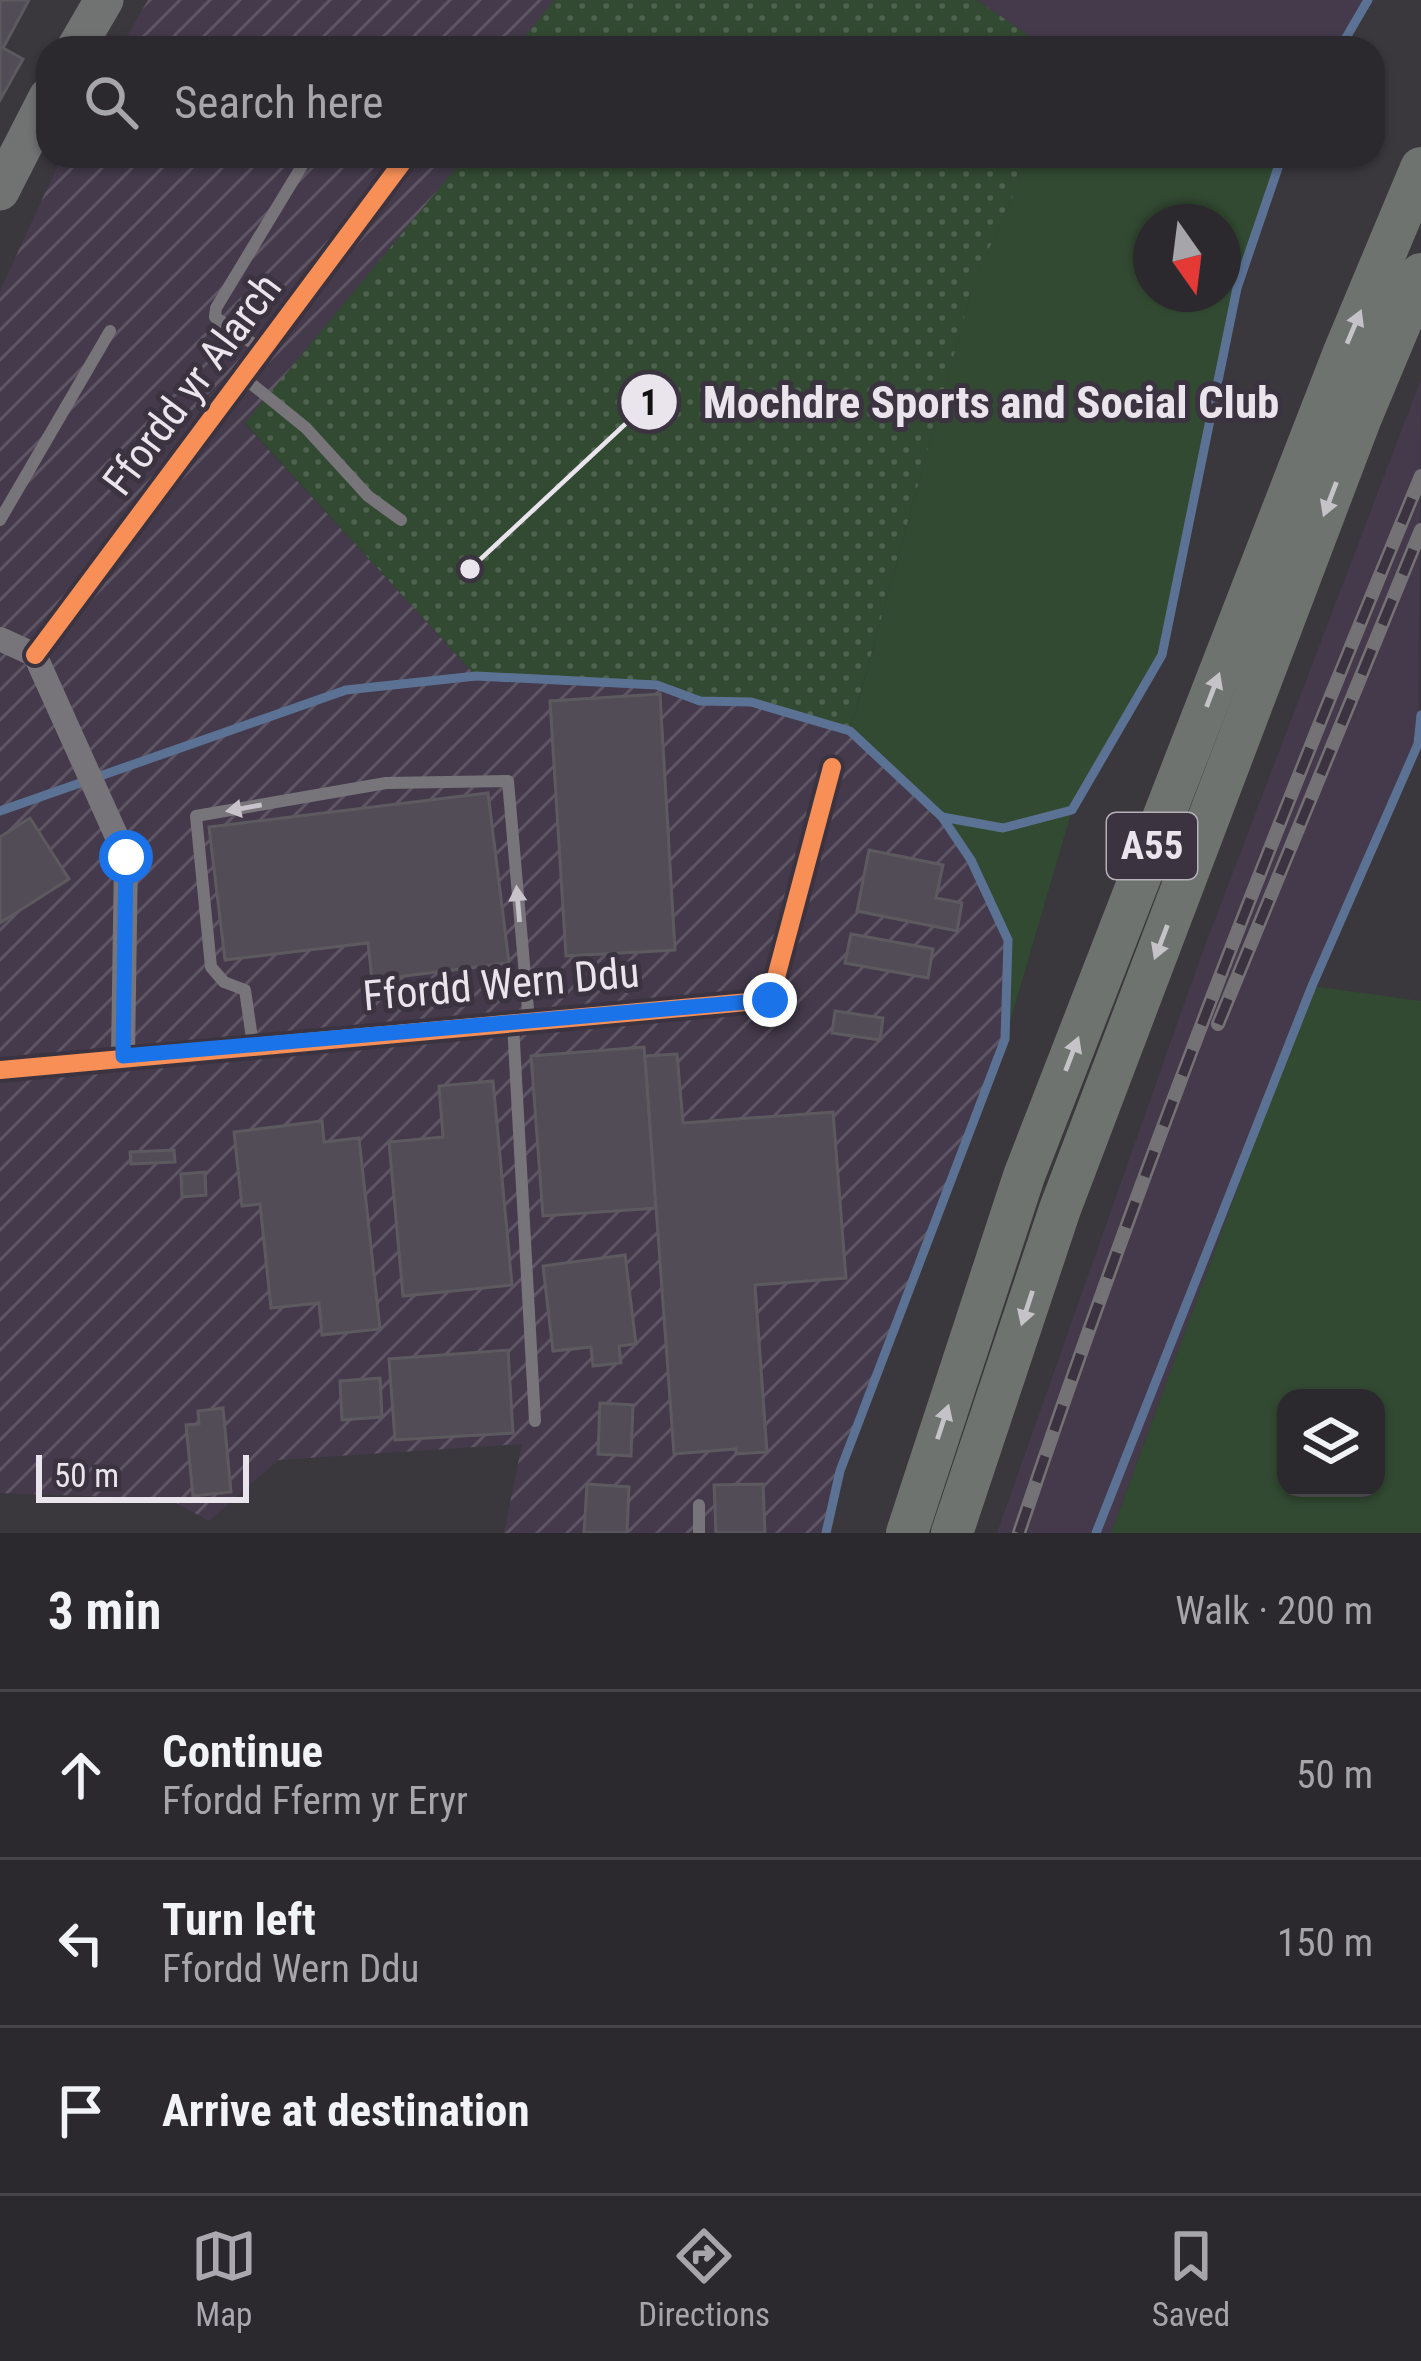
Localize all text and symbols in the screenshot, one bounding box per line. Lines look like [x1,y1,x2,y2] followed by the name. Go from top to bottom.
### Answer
[36,36,1385,168] search box
[78,69,144,135] icon: search
[174,76,383,129] text: Search here
[1133,204,1241,312] north arrow
[93,264,291,504] street label: Ffordd yr Alarch
[1345,308,1364,344] one-way arrow
[619,362,1303,443] callout: Mochdre Sports and Social Club
[703,376,1279,429] text: Mochdre Sports and Social Club
[640,382,658,424] text: 1
[1319,482,1338,518] one-way arrow
[1204,672,1223,708] one-way arrow
[225,798,262,817] one-way arrow
[1107,813,1197,879] road number: A55
[99,830,153,884] route start
[509,885,528,922] one-way arrow
[1151,925,1170,961] one-way arrow
[361,948,641,1020] street label: Ffordd Wern Ddu
[743,973,797,1027] route end
[1063,1035,1082,1071] one-way arrow
[1016,1291,1035,1327] one-way arrow
[1277,1389,1385,1497] map controls
[1277,1389,1385,1497] button: layers
[935,1403,954,1440] one-way arrow
[36,1449,249,1502] scale bar
[54,1456,119,1495] text: 50 m
[48,1582,161,1641] text: 3 min
[1175,1588,1373,1634] text: Walk · 200 m
[162,1725,323,1778] text: Continue
[48,1742,114,1808] icon: ahead
[1296,1752,1373,1798] text: 50 m
[162,1778,468,1824] text: Ffordd Fferm yr Eryr
[162,1893,316,1946] text: Turn left
[48,1910,114,1976] icon: left
[1277,1920,1373,1966] text: 150 m
[162,1946,419,1992] text: Ffordd Wern Ddu
[48,2078,114,2144] icon: arrive
[162,2084,530,2137] text: Arrive at destination
[191,2223,257,2334] tab: Map
[638,2223,770,2334] tab: Directions
[1152,2223,1230,2334] tab: Saved

